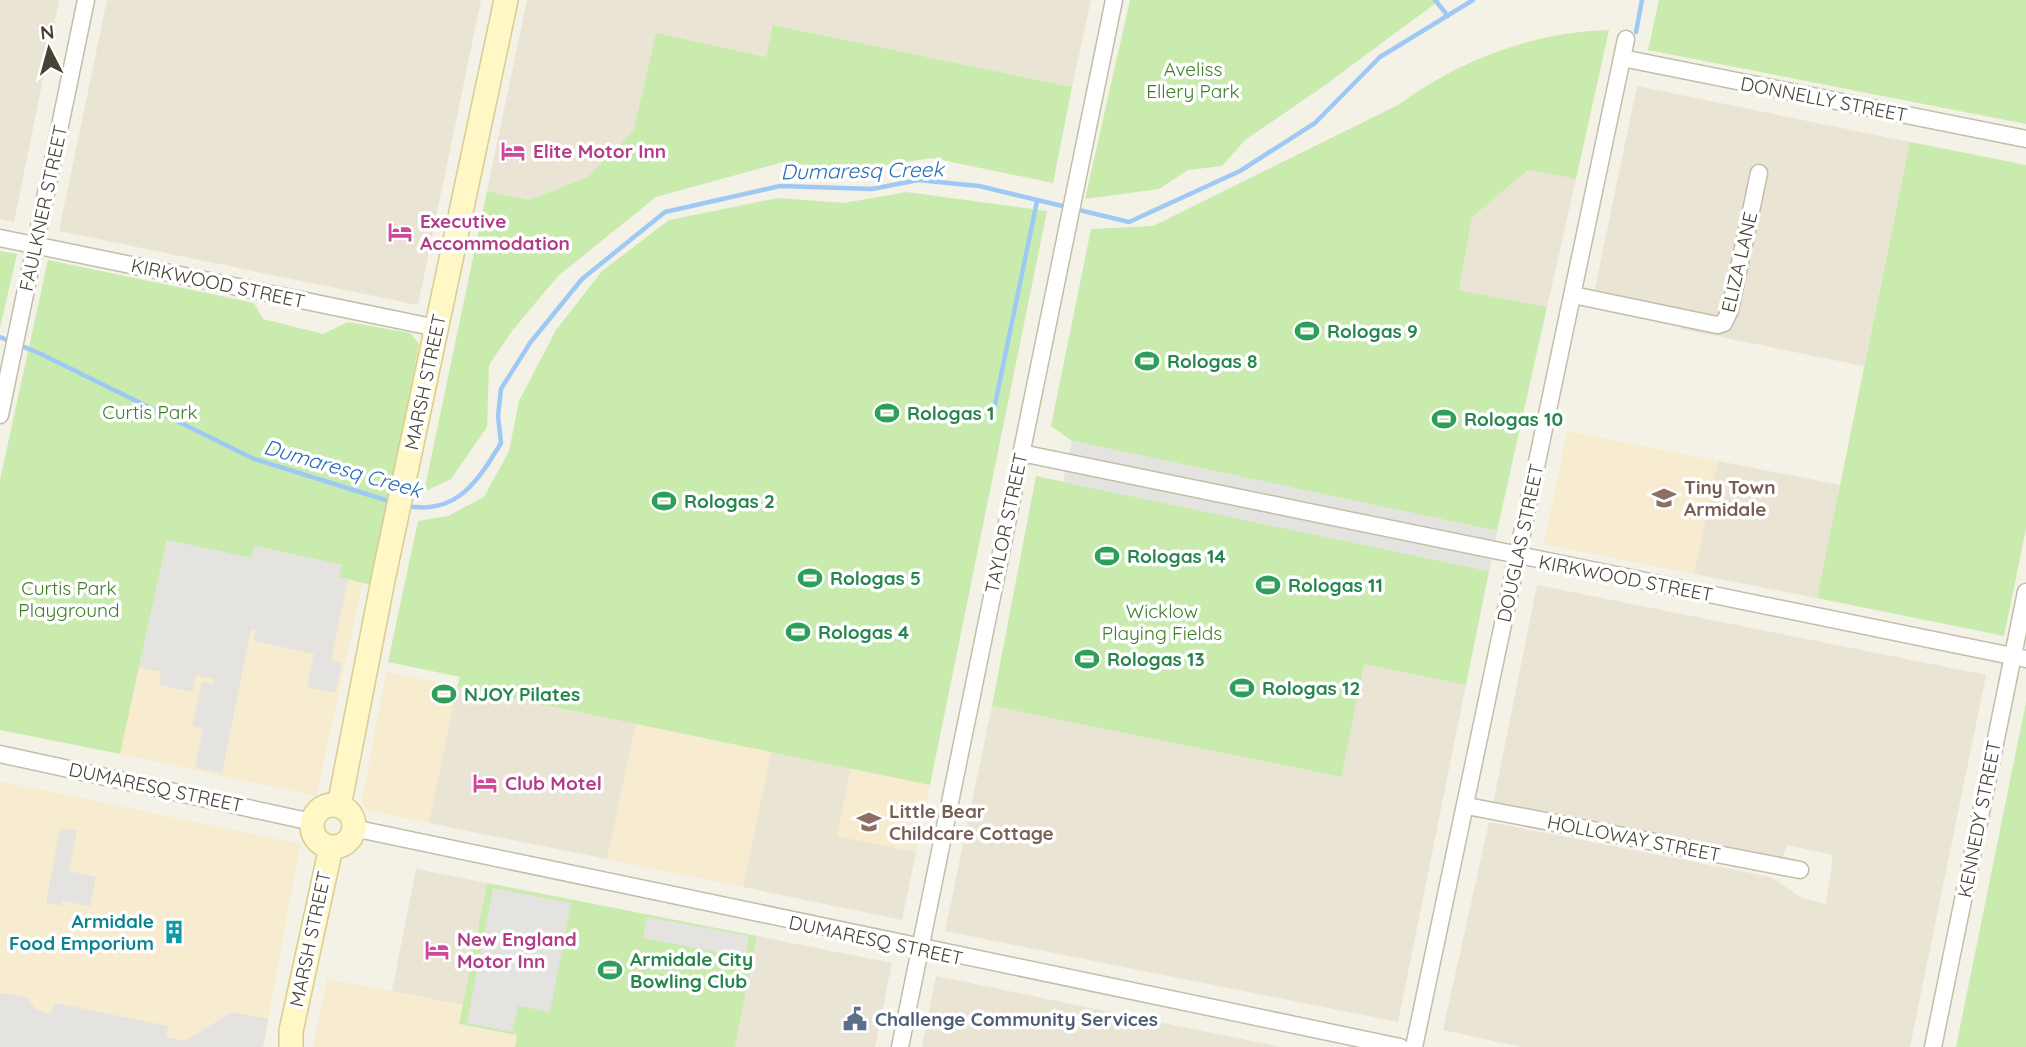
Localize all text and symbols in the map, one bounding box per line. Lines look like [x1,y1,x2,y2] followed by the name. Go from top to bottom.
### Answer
[14,14,84,84] north arrow
[39,19,55,45] text: N
[1146,57,1240,103] park label: Aveliss Ellery Park
[1739,71,1909,127] street label: DONNELLY STREET
[14,123,72,293] street label: FAULKNER STREET
[499,137,527,165] hotel icon: Elite Motor Inn
[533,139,666,163] place label: Elite Motor Inn
[780,156,945,184] water label: Dumaresq Creek
[420,209,570,255] place label: Executive Accommodation
[1716,209,1762,315] street label: ELIZA LANE
[386,218,414,246] hotel icon: Executive Accommodation
[129,253,307,313] street label: KIRKWOOD STREET
[399,312,451,452] street label: MARSH STREET
[1293,317,1321,345] sports icon: Rologas 9
[1327,319,1418,343] place label: Rologas 9
[1133,347,1161,375] sports icon: Rologas 8
[1167,349,1257,373] place label: Rologas 8
[873,399,901,427] sports icon: Rologas 1
[102,400,198,424] park label: Curtis Park
[907,401,994,425] place label: Rologas 1
[1430,405,1458,433] sports icon: Rologas 10
[1464,407,1563,431] place label: Rologas 10
[261,433,427,503] water label: Dumaresq Creek
[979,451,1033,595] street label: TAYLOR STREET
[1492,462,1548,624] street label: DOUGLAS STREET
[1684,475,1775,521] place label: Tiny Town Armidale
[1650,484,1678,512] school or university icon: Tiny Town Armidale
[650,487,678,515] sports icon: Rologas 2
[684,489,775,513] place label: Rologas 2
[1093,542,1121,570] sports icon: Rologas 14
[1127,544,1226,568] place label: Rologas 14
[1537,549,1715,607] street label: KIRKWOOD STREET
[796,564,824,592] sports icon: Rologas 5
[830,566,921,590] place label: Rologas 5
[1254,571,1282,599] sports icon: Rologas 11
[1288,573,1383,597] place label: Rologas 11
[18,576,120,622] park label: Curtis Park Playground
[1102,599,1222,645] park label: Wicklow Playing Fields
[784,618,812,646] sports icon: Rologas 4
[818,620,909,644] place label: Rologas 4
[1073,645,1101,673] sports icon: Rologas 13
[1107,647,1205,671] place label: Rologas 13
[1228,674,1256,702] sports icon: Rologas 12
[1262,676,1360,700] place label: Rologas 12
[430,680,458,708] sports icon: NJOY Pilates
[464,682,580,706] place label: NJOY Pilates
[1952,739,2006,899] street label: KENNEDY STREET
[67,757,245,817] street label: DUMARESQ STREET
[471,769,499,797] hotel icon: Club Motel
[505,771,602,795] place label: Club Motel
[889,799,1054,845] place label: Little Bear Childcare Cottage
[855,808,883,836] school or university icon: Little Bear Childcare Cottage
[1545,809,1723,867] street label: HOLLOWAY STREET
[284,869,336,1009] street label: MARSH STREET
[9,909,154,955] place label: Armidale Food Emporium
[787,910,965,970] street label: DUMARESQ STREET
[160,918,188,946] building icon: Armidale Food Emporium
[457,927,577,973] place label: New England Motor Inn
[423,936,451,964] hotel icon: New England Motor Inn
[630,947,753,993] place label: Armidale City Bowling Club
[596,956,624,984] sports icon: Armidale City Bowling Club
[841,1005,869,1033] public building icon: Challenge Community Services
[875,1007,1158,1031] place label: Challenge Community Services

